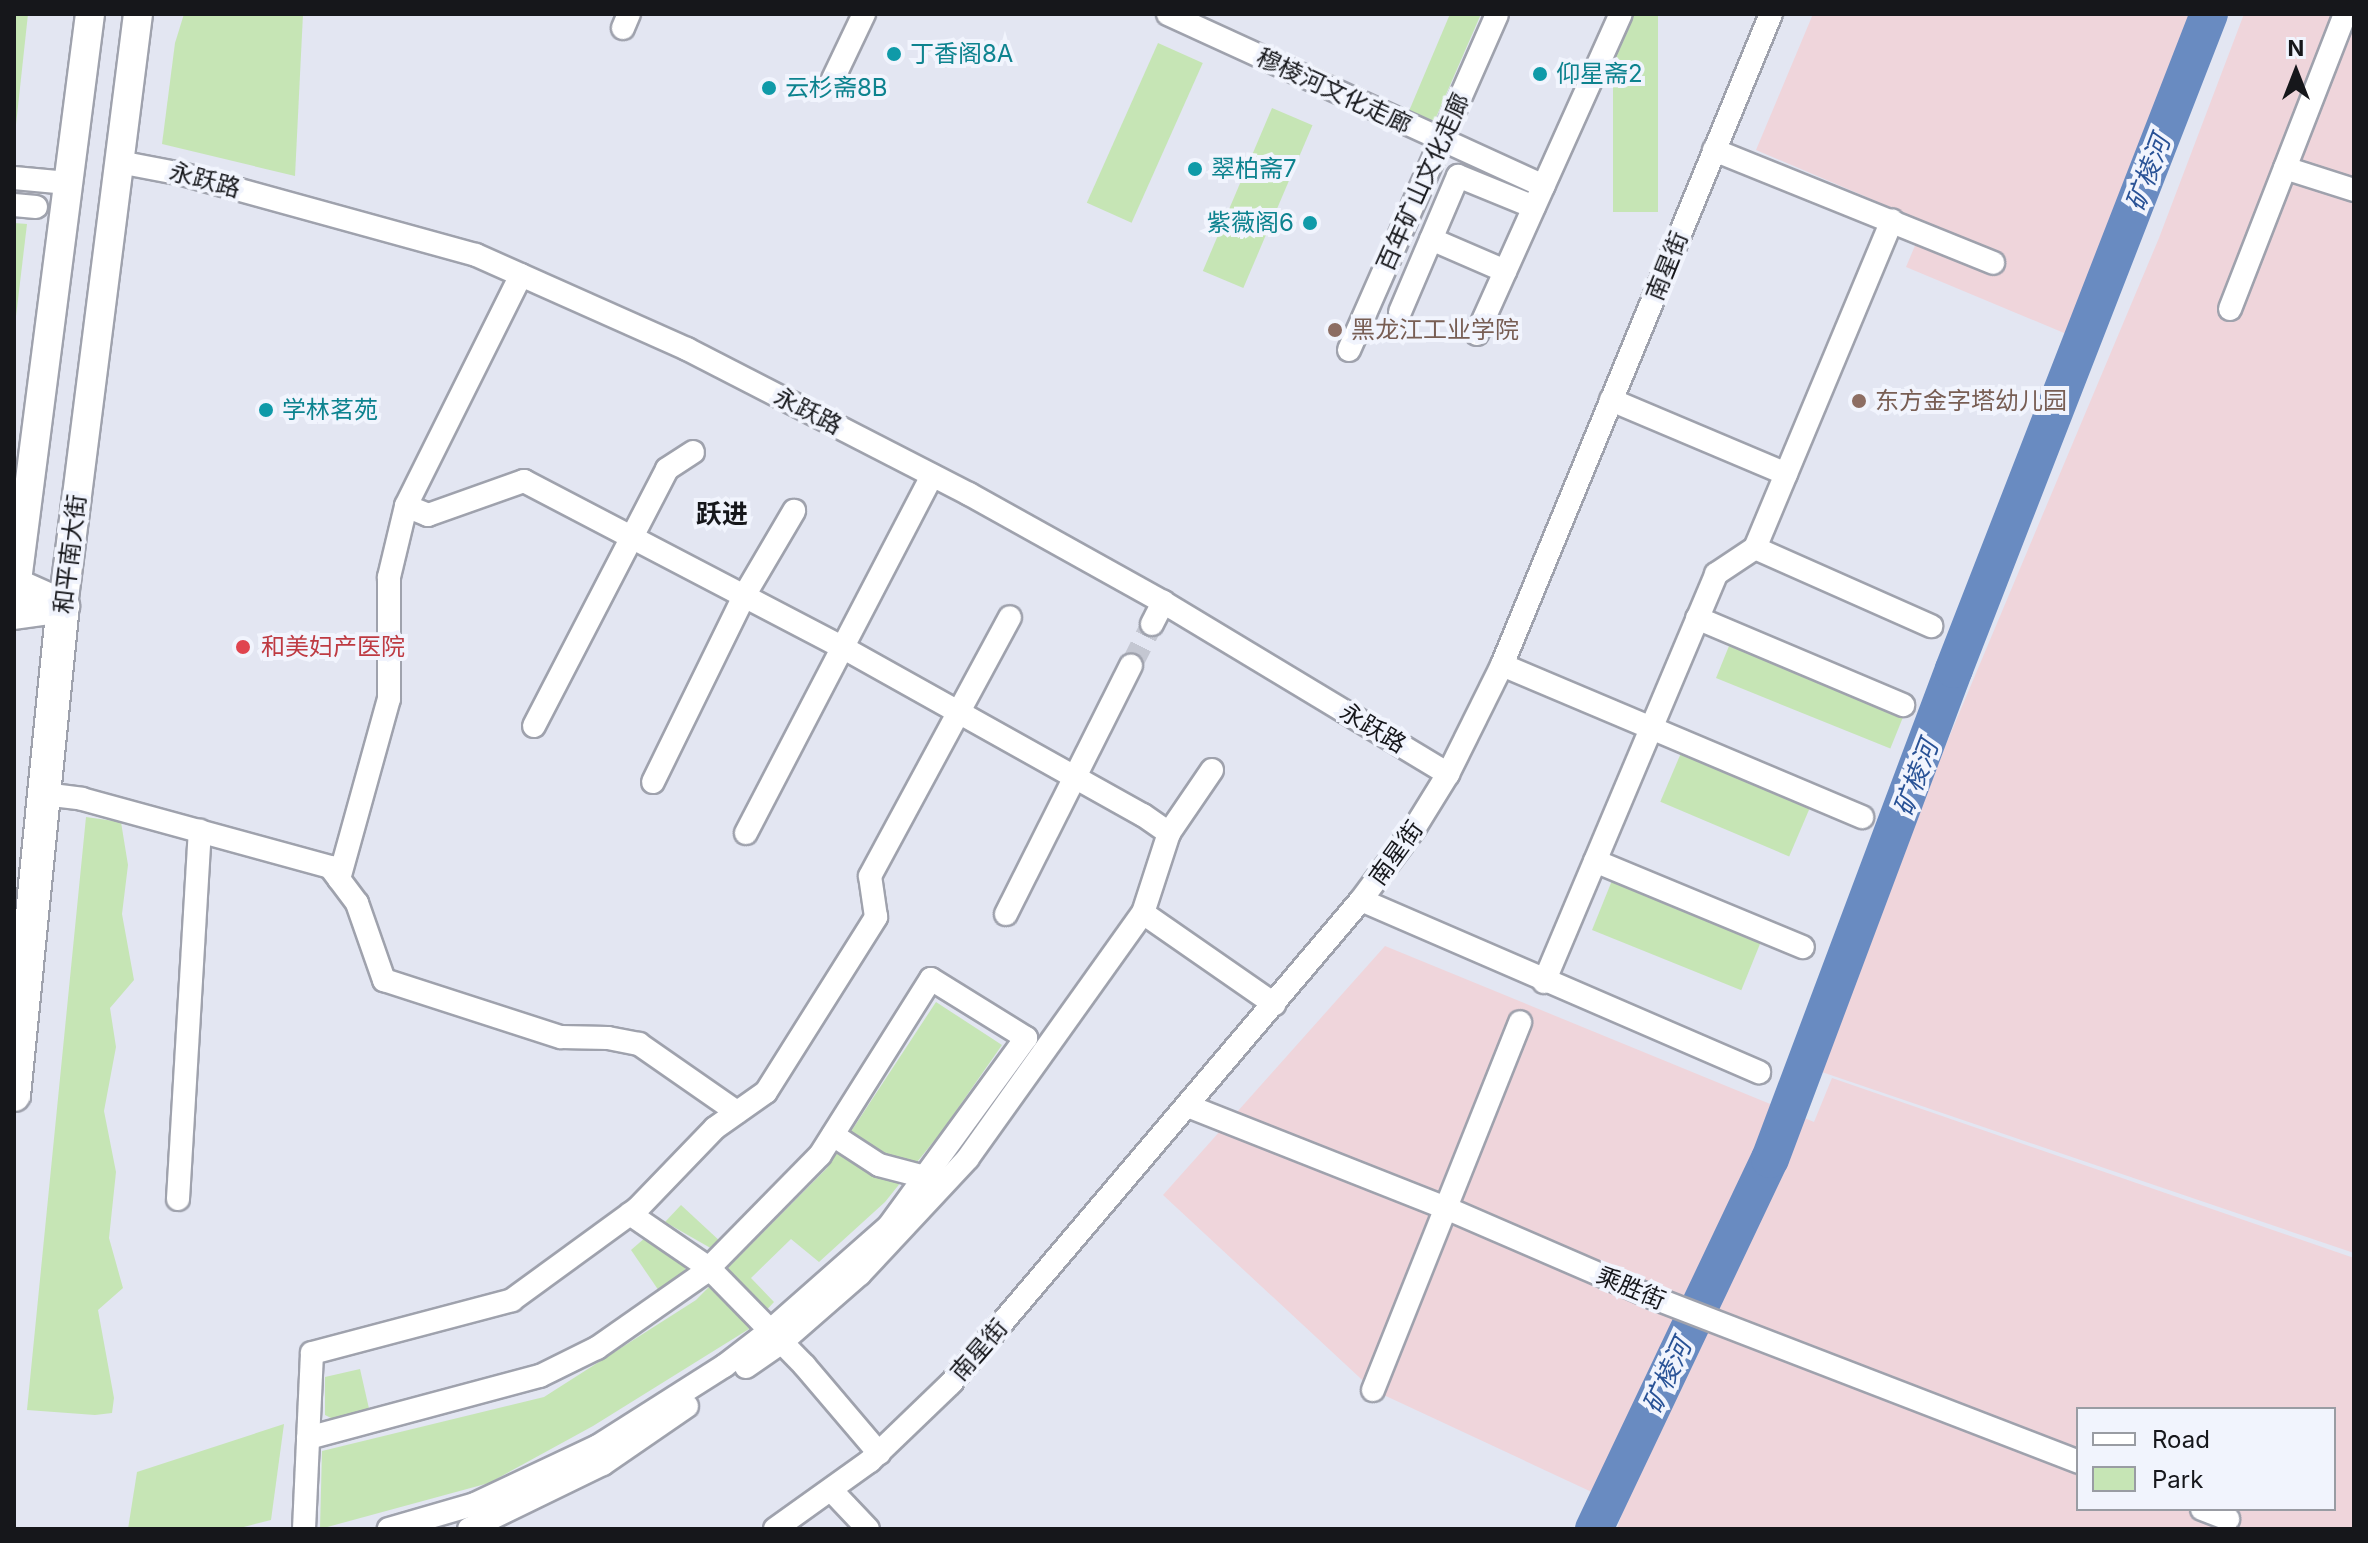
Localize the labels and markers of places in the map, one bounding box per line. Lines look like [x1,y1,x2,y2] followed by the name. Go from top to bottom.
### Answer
[910,40,1013,68] place label: 丁香阁8A
[885,45,903,63] marker: 丁香阁8A
[1556,60,1643,88] place label: 仰星斋2
[1531,65,1549,83] marker: 仰星斋2
[785,74,888,102] place label: 云杉斋8B
[760,79,778,97] marker: 云杉斋8B
[1211,155,1297,183] place label: 翠柏斋7
[1186,160,1204,178] marker: 翠柏斋7
[1207,209,1294,237] place label: 紫薇阁6
[1301,214,1319,232] marker: 紫薇阁6
[1351,316,1519,344] place label: 黑龙江工业学院
[1326,321,1344,339] marker: 黑龙江工业学院
[1875,387,2067,415] place label: 东方金字塔幼儿园
[1850,392,1868,410] marker: 东方金字塔幼儿园
[282,396,378,424] place label: 学林茗苑
[257,401,275,419] marker: 学林茗苑
[261,633,405,661] place label: 和美妇产医院
[232,636,254,658] marker: 和美妇产医院

